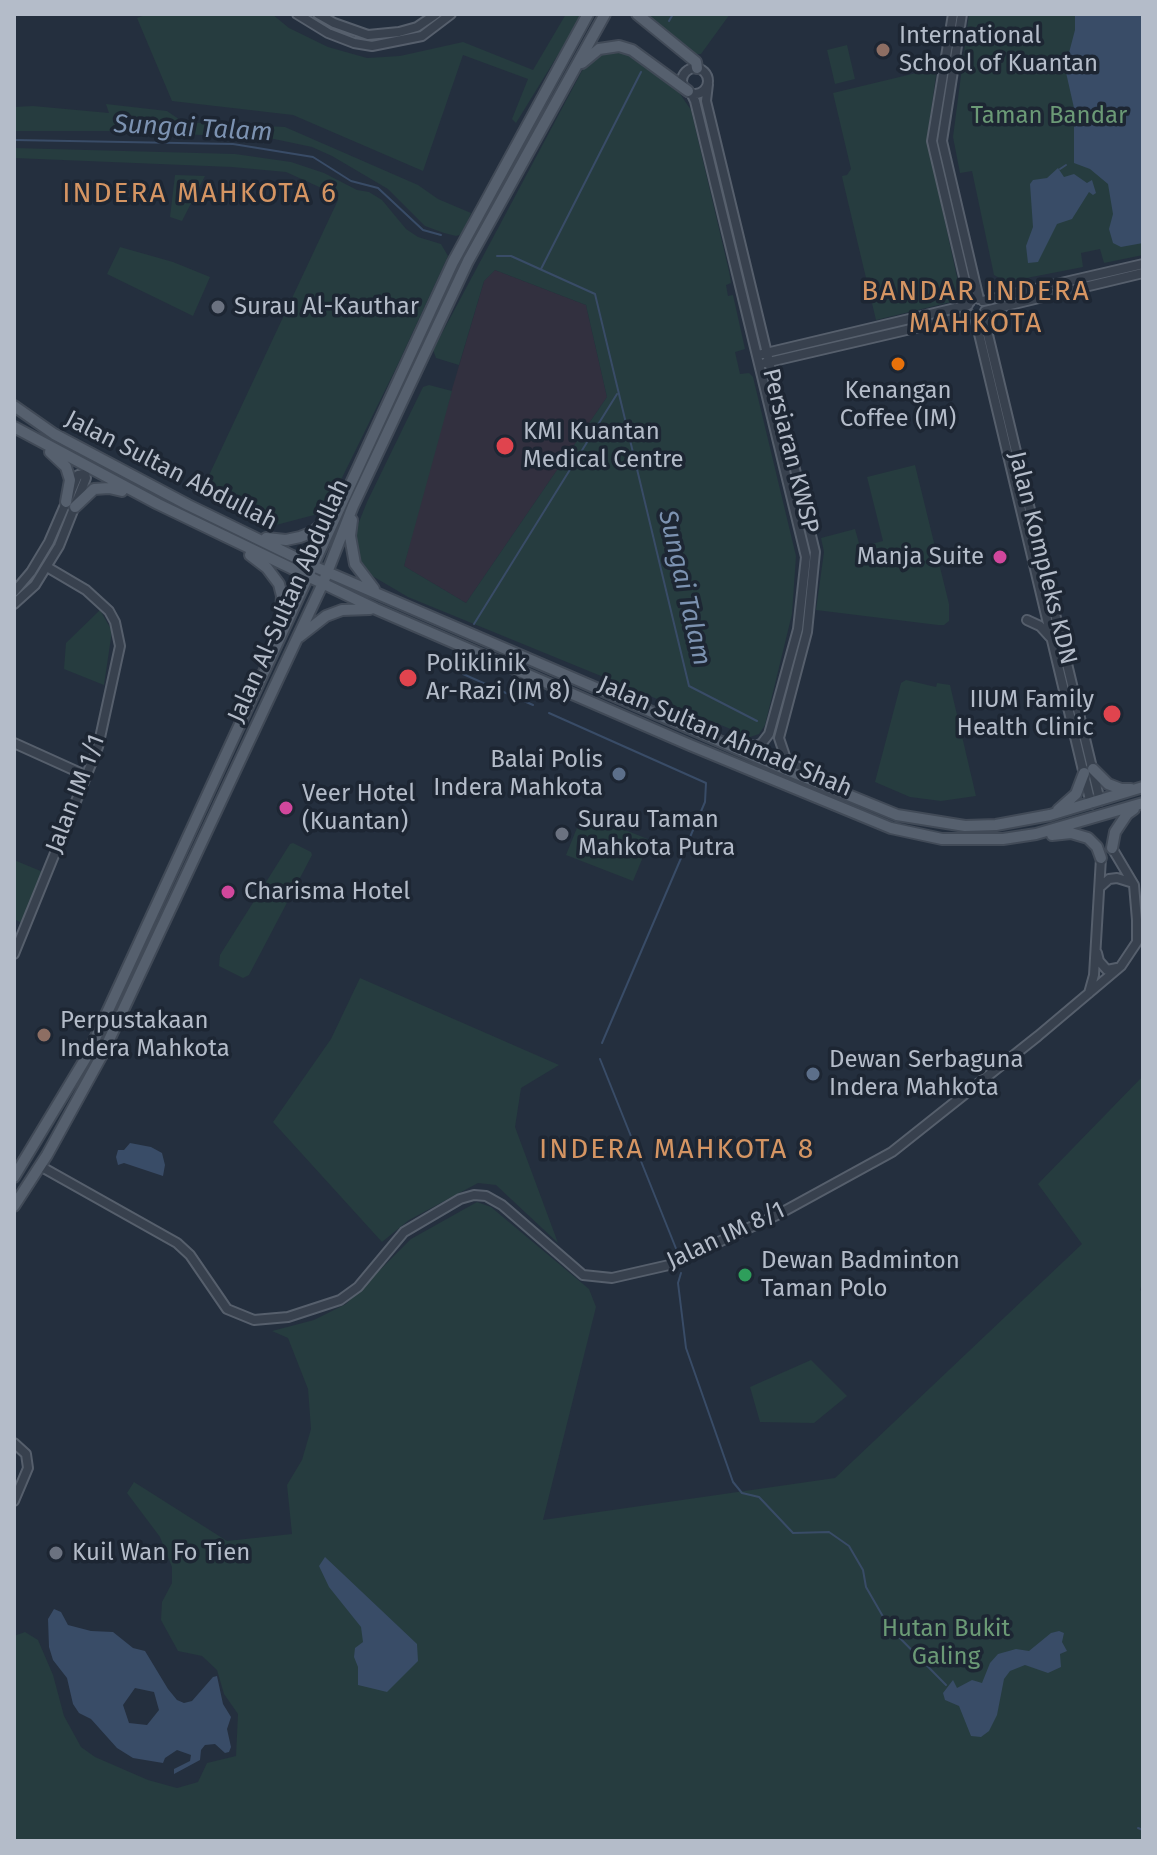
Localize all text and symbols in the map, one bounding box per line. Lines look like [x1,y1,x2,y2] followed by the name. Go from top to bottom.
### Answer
[899,22,1098,78] place label: International School of Kuantan
[874,41,892,59] marker: International School of Kuantan
[971,102,1127,130] park label: Taman Bandar
[113,109,273,149] water label: Sungai Talam
[62,177,338,211] district label: INDERA MAHKOTA 6
[861,275,1091,341] district label: BANDAR INDERA MAHKOTA
[234,293,419,321] place label: Surau Al-Kauthar
[209,298,227,316] marker: Surau Al-Kauthar
[889,355,907,373] marker: Kenangan Coffee (IM)
[756,366,824,536] street label: Persiaran KWSP
[840,377,956,433] place label: Kenangan Coffee (IM)
[60,405,282,537] street label: Jalan Sultan Abdullah
[523,418,684,474] place label: KMI Kuantan Medical Centre
[494,435,516,457] marker: KMI Kuantan Medical Centre
[1002,448,1082,668] street label: Jalan Kompleks KDN
[222,475,356,727] street label: Jalan Al-Sultan Abdullah
[651,507,717,669] water label: Sungai Talam
[857,543,984,571] place label: Manja Suite
[991,548,1009,566] marker: Manja Suite
[426,650,570,706] place label: Poliklinik Ar-Razi (IM 8)
[397,667,419,689] marker: Poliklinik Ar-Razi (IM 8)
[594,670,856,804] street label: Jalan Sultan Ahmad Shah
[957,686,1094,742] place label: IIUM Family Health Clinic
[1101,703,1123,725] marker: IIUM Family Health Clinic
[40,731,112,857] street label: Jalan IM 1/1
[433,746,603,802] place label: Balai Polis Indera Mahkota
[610,765,628,783] marker: Balai Polis Indera Mahkota
[302,780,415,836] place label: Veer Hotel (Kuantan)
[277,799,295,817] marker: Veer Hotel (Kuantan)
[578,806,735,862] place label: Surau Taman Mahkota Putra
[553,825,571,843] marker: Surau Taman Mahkota Putra
[244,878,410,906] place label: Charisma Hotel
[219,883,237,901] marker: Charisma Hotel
[60,1007,230,1063] place label: Perpustakaan Indera Mahkota
[35,1026,53,1044] marker: Perpustakaan Indera Mahkota
[829,1046,1024,1102] place label: Dewan Serbaguna Indera Mahkota
[804,1065,822,1083] marker: Dewan Serbaguna Indera Mahkota
[539,1133,815,1167] district label: INDERA MAHKOTA 8
[662,1196,790,1276] street label: Jalan IM 8/1
[761,1247,960,1303] place label: Dewan Badminton Taman Polo
[736,1266,754,1284] marker: Dewan Badminton Taman Polo
[72,1539,250,1567] place label: Kuil Wan Fo Tien
[47,1544,65,1562] marker: Kuil Wan Fo Tien
[882,1615,1010,1671] park label: Hutan Bukit Galing

